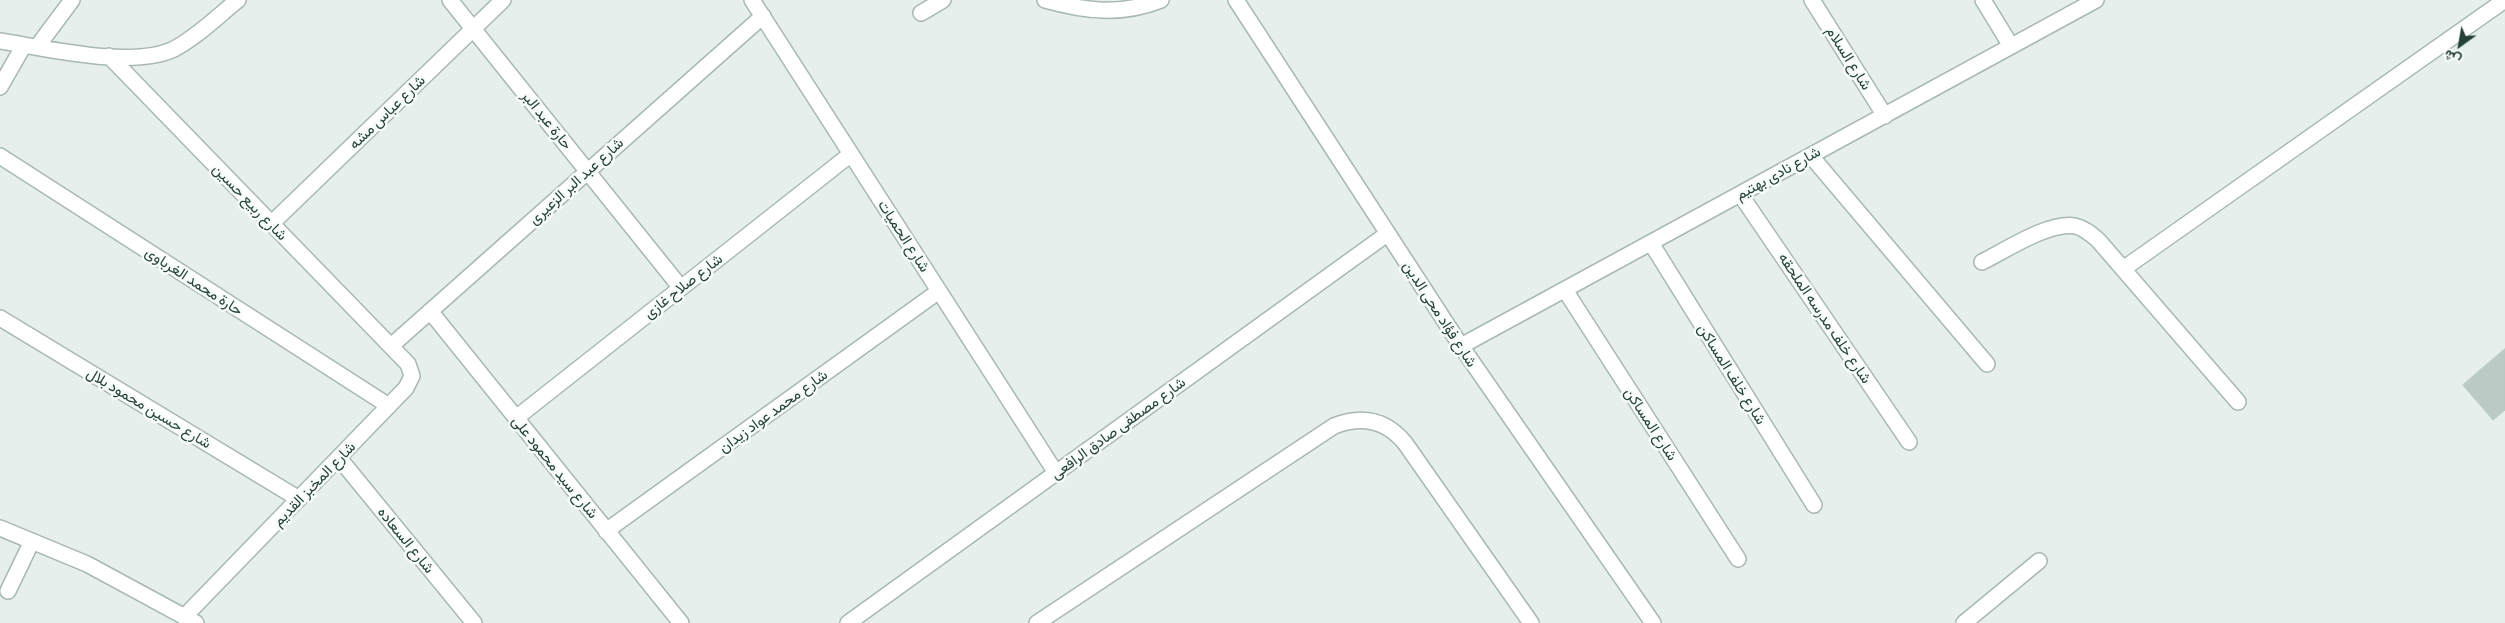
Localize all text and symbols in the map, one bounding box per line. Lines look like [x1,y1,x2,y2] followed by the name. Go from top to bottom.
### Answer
[2435,20,2485,70] north arrow
[1822,23,1876,93] street label: شارع السلام
[2440,46,2463,70] text: ش
[345,71,429,153] street label: شارع عباس مشه
[518,87,576,153] street label: حارة عبد البر
[525,134,627,228] street label: شارع عبد البر الزعيرى
[1732,142,1824,204] street label: شارع نادى بهتيم
[209,160,291,244] street label: شارع ربيع حسين
[874,197,934,275] street label: شارع الحميات
[142,243,246,319] street label: حارة محمد الغرباوى
[1775,249,1875,387] street label: شارع خلف مدرسه الملحقه
[640,250,726,322] street label: شارع صلاح غازى
[1399,258,1481,370] street label: شارع فؤاد محى الدين
[1694,320,1770,428] street label: شارع خلف المساكن
[84,364,214,452] street label: شارع حسين محمود بلال
[715,365,831,457] street label: شارع محمد عواد زيدان
[1047,373,1189,483] street label: شارع مصطفى صادق الرافعى
[1621,384,1681,464] street label: شارع المساكن
[508,412,602,522] street label: شارع سيد محمود على
[269,438,359,530] street label: شارع المخبز القديم
[374,503,438,577] street label: شارع السعاده

